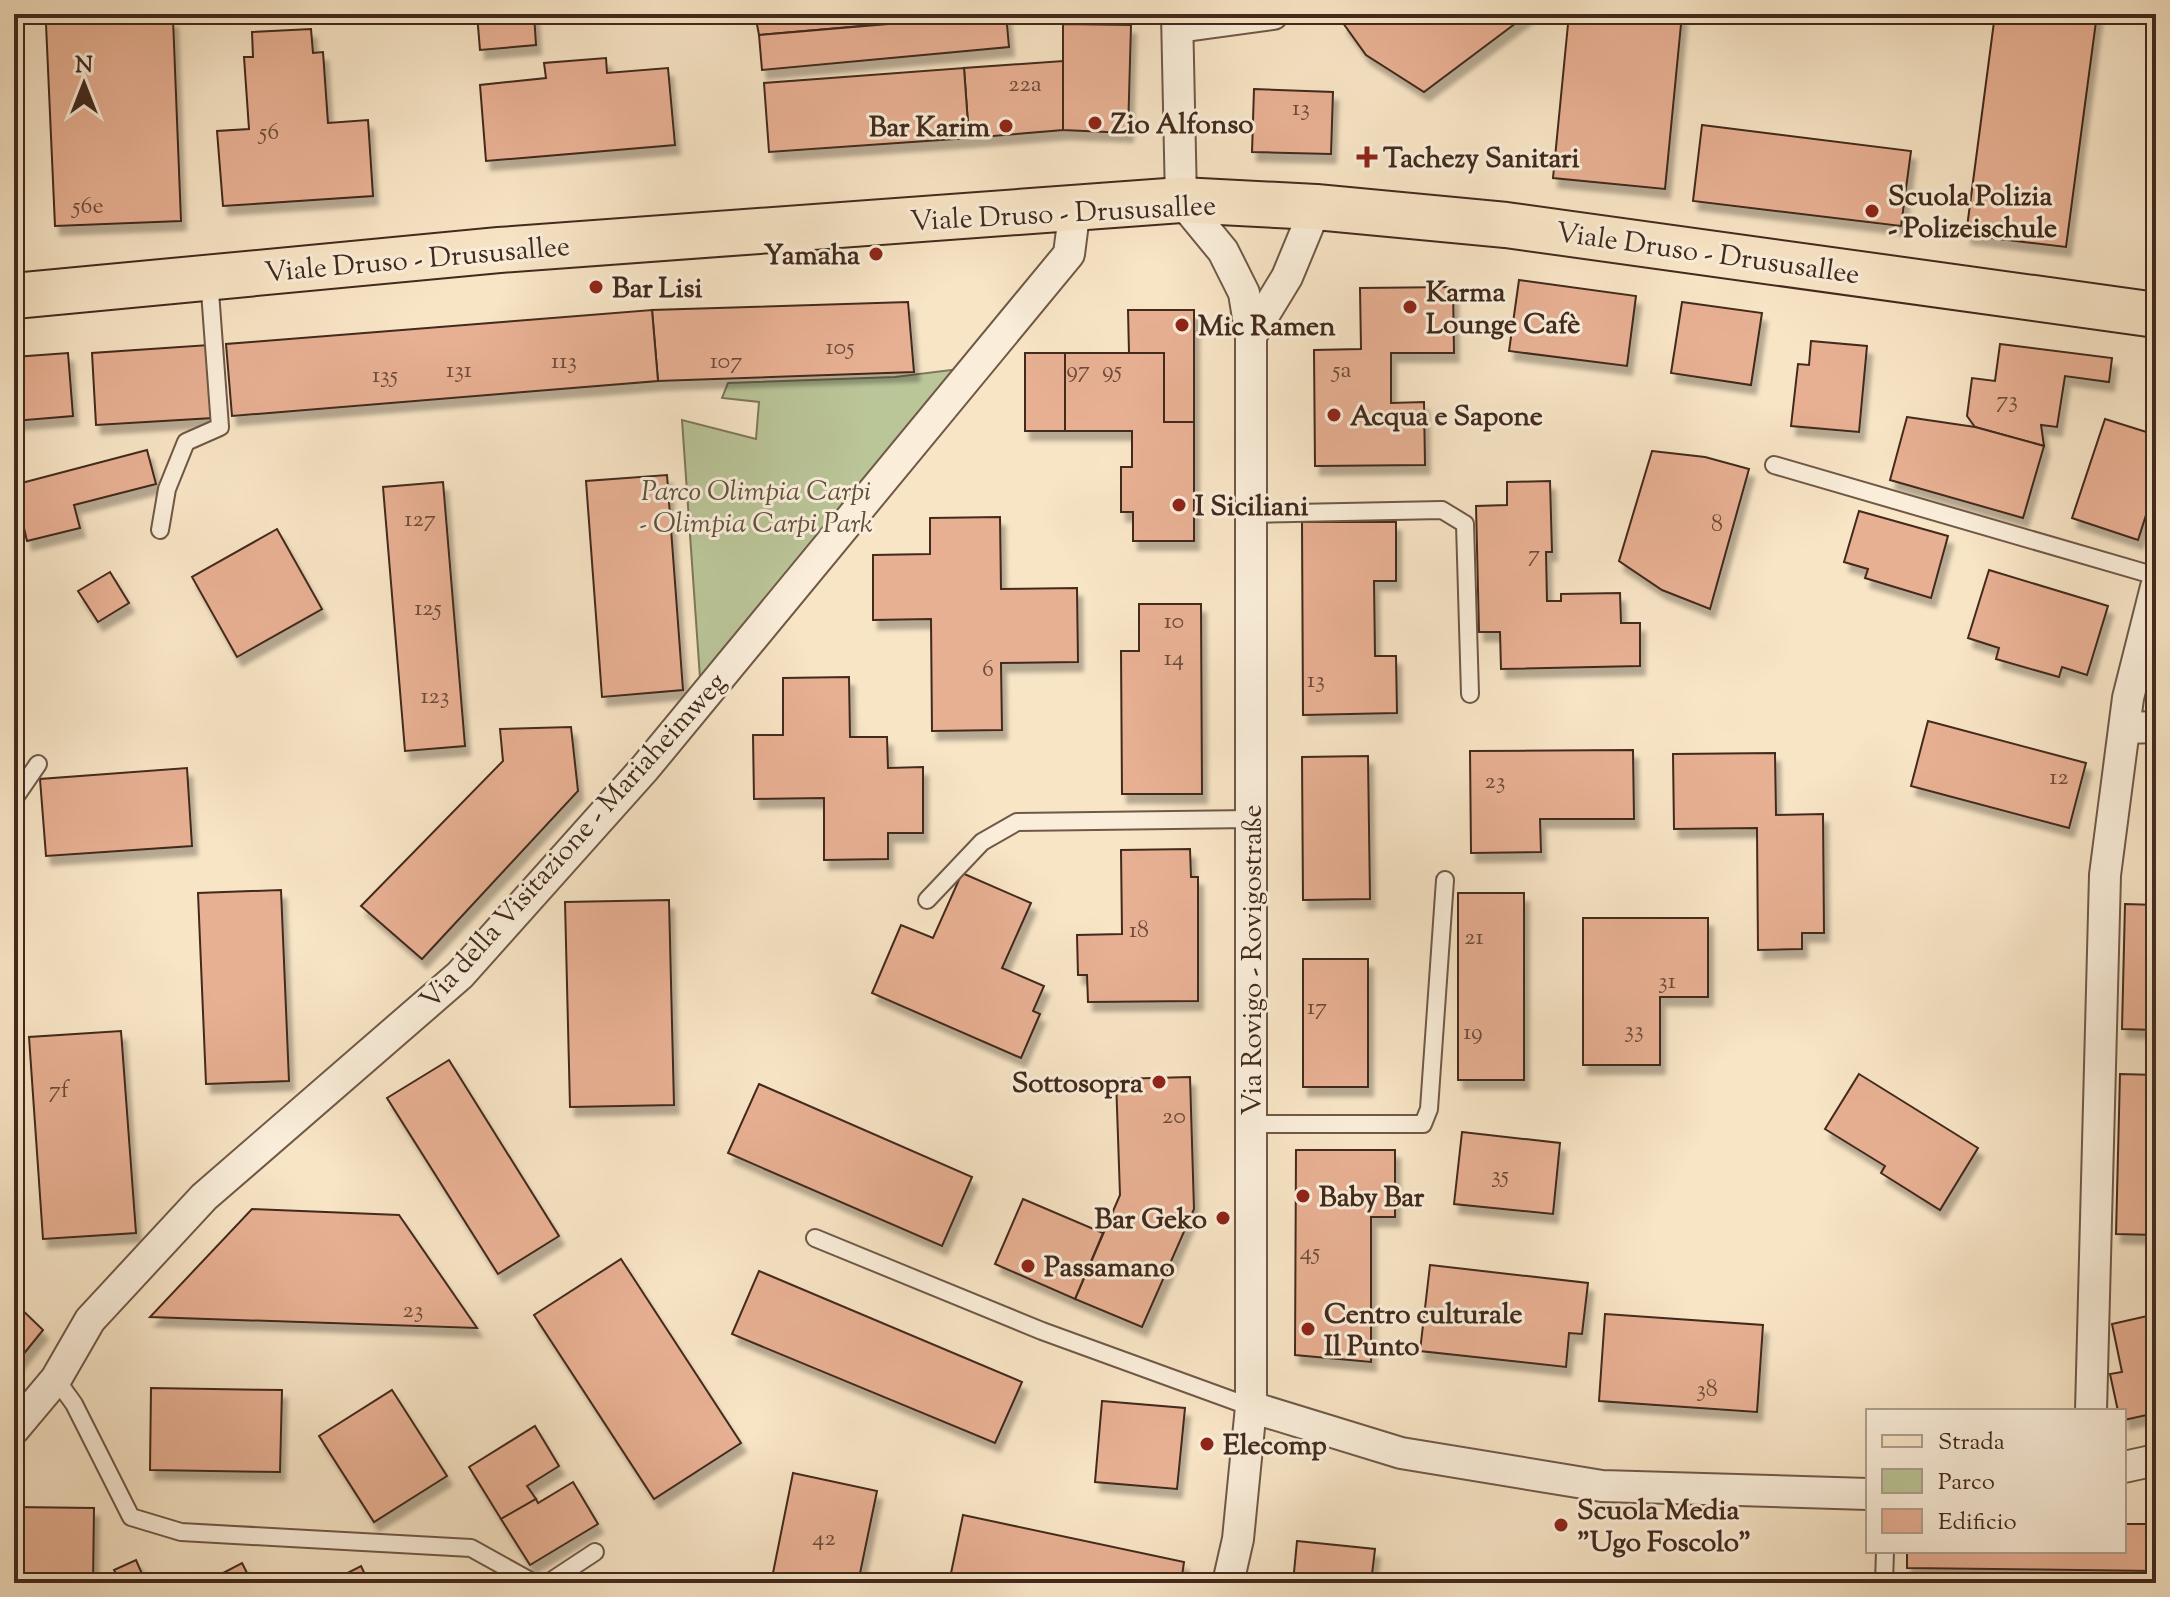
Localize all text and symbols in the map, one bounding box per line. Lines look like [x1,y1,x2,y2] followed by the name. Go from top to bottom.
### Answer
[44,44,124,124] north arrow
[75,51,93,83] text: N
[1008,68,1042,102] house number: 22a
[1292,92,1310,126] house number: 13
[1111,106,1254,146] place label: Zio Alfonso
[869,109,991,149] place label: Bar Karim
[1086,114,1104,132] marker: Zio Alfonso
[257,116,279,150] house number: 56
[997,117,1015,135] marker: Bar Karim
[1383,140,1579,180] place label: Tachezy Sanitari
[1358,148,1376,166] marker: Tachezy Sanitari
[1888,178,2057,250] place label: Scuola Polizia - Polizeischule
[909,187,1217,243] street label: Viale Druso - Drususallee
[70,190,104,224] house number: 56e
[1863,202,1881,220] marker: Scuola Polizia - Polizeischule
[1553,214,1862,296] street label: Viale Druso - Drususallee
[263,228,572,294] street label: Viale Druso - Drususallee
[764,237,860,277] place label: Yamaha
[867,245,885,263] marker: Yamaha
[612,270,702,310] place label: Bar Lisi
[1426,274,1580,346] place label: Karma Lounge Cafè
[587,278,605,296] marker: Bar Lisi
[1401,298,1419,316] marker: Karma Lounge Cafè
[1198,308,1336,348] place label: Mic Ramen
[1173,316,1191,334] marker: Mic Ramen
[826,331,854,365] house number: 105
[551,345,577,379] house number: 113
[710,345,742,379] house number: 107
[446,354,472,388] house number: 131
[1066,354,1090,388] house number: 97
[1102,354,1122,388] house number: 95
[1330,354,1352,388] house number: 5a
[372,359,398,393] house number: 135
[1996,384,2018,418] house number: 73
[1350,398,1543,438] place label: Acqua e Sapone
[1325,406,1343,424] marker: Acqua e Sapone
[639,473,873,545] park label: Parco Olimpia Carpi - Olimpia Carpi Park
[1195,488,1308,528] place label: I Siciliani
[1170,496,1188,514] marker: I Siciliani
[404,503,436,537] house number: 127
[1711,508,1723,542] house number: 8
[1528,538,1540,572] house number: 7
[414,592,442,626] house number: 125
[1164,605,1184,639] house number: 10
[1164,642,1184,676] house number: 14
[982,653,994,687] house number: 6
[1307,664,1325,698] house number: 13
[412,665,737,1019] street label: Via della Visitazione - Mariaheimweg
[420,680,450,714] house number: 123
[2049,761,2069,795] house number: 12
[1485,765,1505,799] house number: 23
[1234,804,1274,1116] street label: Via Rovigo - Rovigostraße
[1129,914,1149,948] house number: 18
[1464,921,1484,955] house number: 21
[1658,965,1676,999] house number: 31
[1307,991,1327,1025] house number: 17
[1624,1014,1644,1048] house number: 33
[1463,1016,1483,1050] house number: 19
[1012,1065,1143,1105] place label: Sottosopra
[1150,1073,1168,1091] marker: Sottosopra
[49,1074,71,1108] house number: 7f
[1162,1100,1186,1134] house number: 20
[1491,1159,1509,1193] house number: 35
[1319,1179,1425,1219] place label: Baby Bar
[1294,1187,1312,1205] marker: Baby Bar
[1095,1201,1207,1241] place label: Bar Geko
[1214,1209,1232,1227] marker: Bar Geko
[1300,1236,1320,1270] house number: 45
[1044,1249,1175,1289] place label: Passamano
[1019,1257,1037,1275] marker: Passamano
[403,1294,423,1328] house number: 23
[1324,1296,1522,1368] place label: Centro culturale Il Punto
[1299,1320,1317,1338] marker: Centro culturale Il Punto
[1696,1373,1718,1407] house number: 38
[1866,1409,2126,1553] legend
[1938,1426,2005,1460] text: Strada
[1223,1427,1327,1467] place label: Elecomp
[1198,1435,1216,1453] marker: Elecomp
[1938,1466,1995,1500] text: Parco
[1577,1492,1751,1564] place label: Scuola Media "Ugo Foscolo"
[1938,1506,2017,1540] text: Edificio
[1552,1516,1570,1534] marker: Scuola Media "Ugo Foscolo"
[812,1522,836,1556] house number: 42

